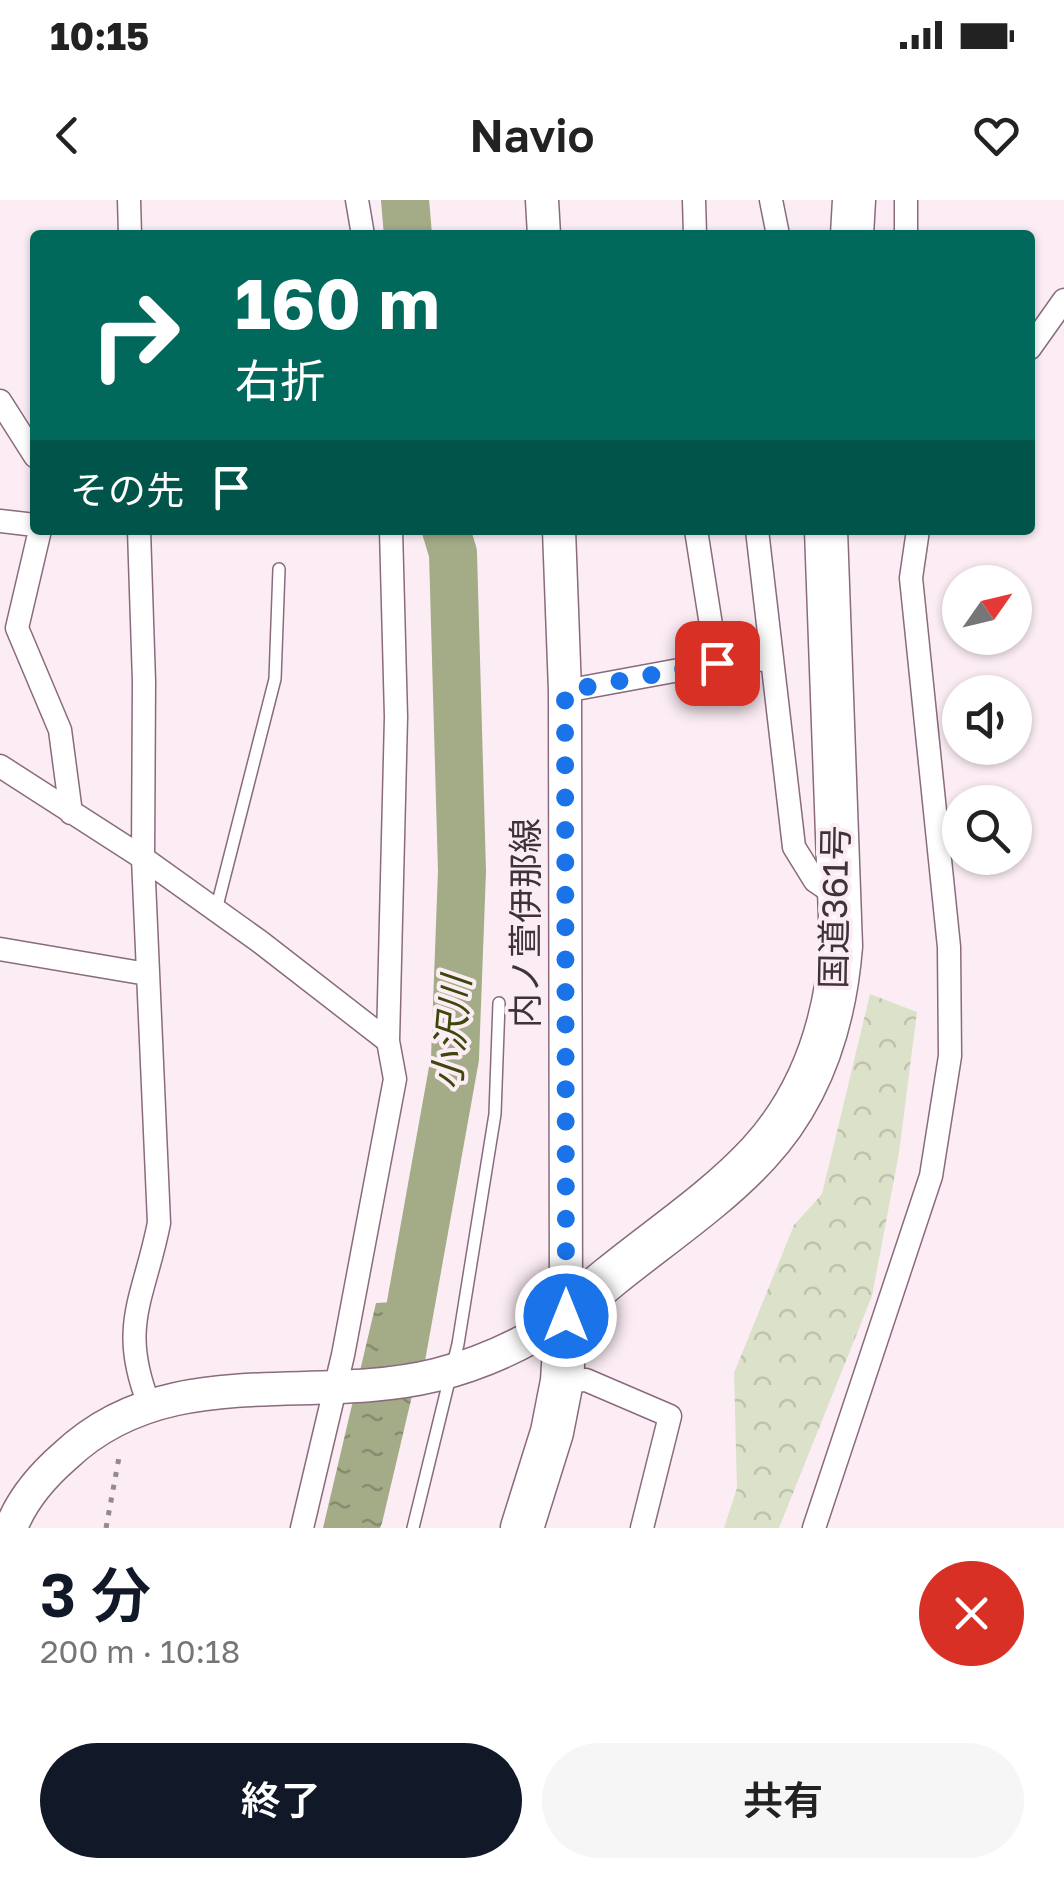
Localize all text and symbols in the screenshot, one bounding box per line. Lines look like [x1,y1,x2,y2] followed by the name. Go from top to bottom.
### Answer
[50,13,149,58] text: 10:15
[40,108,95,163] icon: back
[470,108,594,162] text: Navio
[969,108,1024,163] icon: heart
[235,260,440,344] text: 160 m
[70,270,200,400] icon: right
[235,353,325,407] text: 右折
[204,460,259,515] icon: arrive
[70,467,184,512] text: その先
[942,565,1032,655] north arrow
[942,565,1032,875] map controls
[675,621,760,706] pin
[690,636,745,691] icon: arrive
[942,675,1032,765] button: sound
[942,785,1032,875] button: search
[504,818,546,1028] street label: 内ノ萱伊那線
[812,825,856,989] street label: 国道361号
[423,970,478,1092] water label: 小沢川
[514,1264,618,1368] position arrow
[40,1558,151,1630] text: 3 分
[919,1561,1024,1666] button: close
[40,1632,240,1670] text: 200 m · 10:18
[40,1743,522,1858] button: 終了
[542,1743,1024,1858] button: 共有

